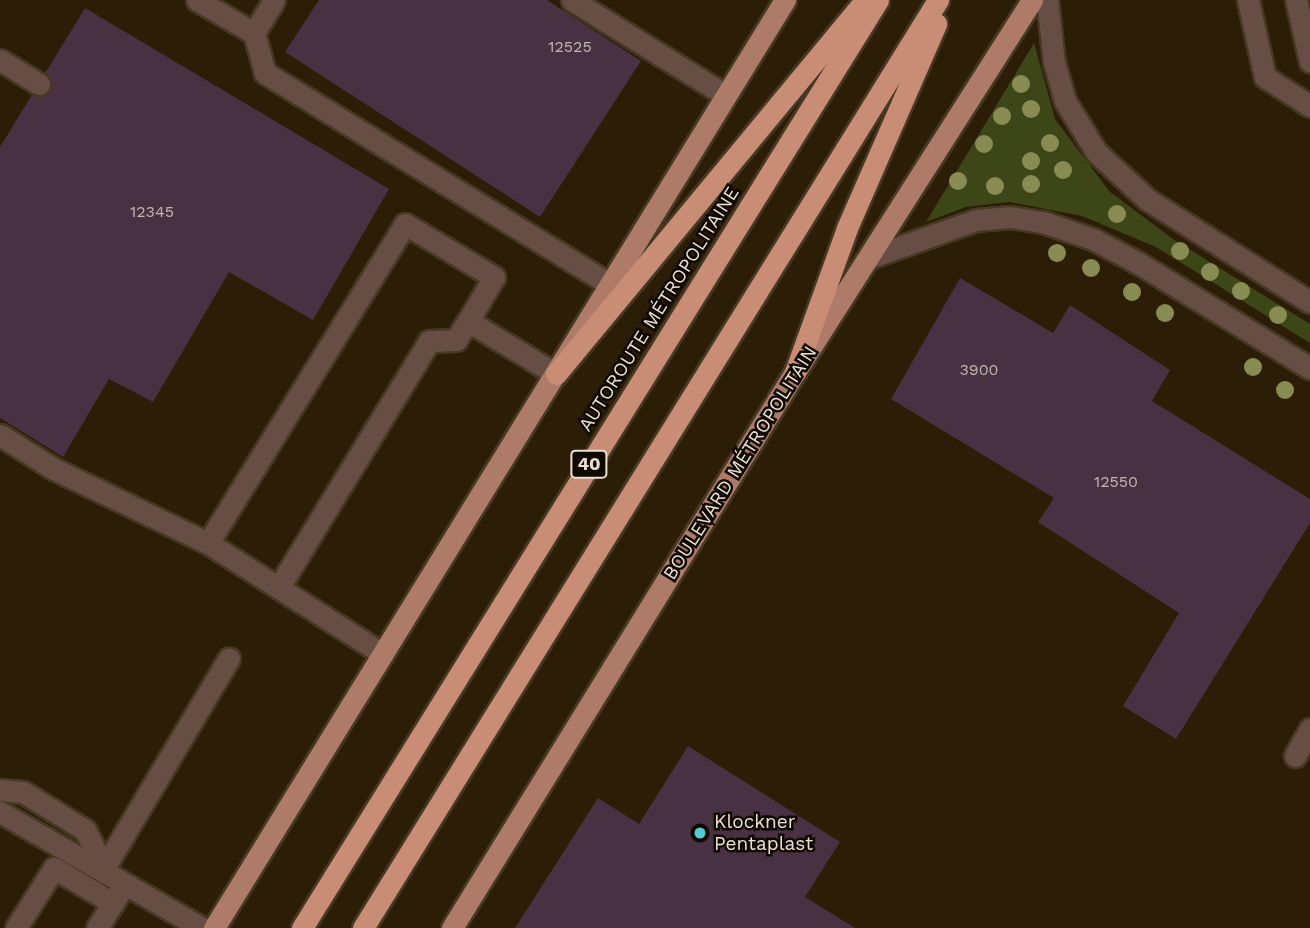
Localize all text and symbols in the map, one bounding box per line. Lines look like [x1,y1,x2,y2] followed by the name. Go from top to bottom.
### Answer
[548,37,592,57] house number: 12525
[574,182,744,436] street label: AUTOROUTE MÉTROPOLITAINE
[130,202,174,222] house number: 12345
[658,342,822,584] street label: BOULEVARD MÉTROPOLITAIN
[959,360,999,380] house number: 3900
[570,450,608,478] road number: 40
[1094,472,1138,492] house number: 12550
[714,811,813,855] place label: Klockner Pentaplast
[692,825,708,841] marker: Klockner Pentaplast

